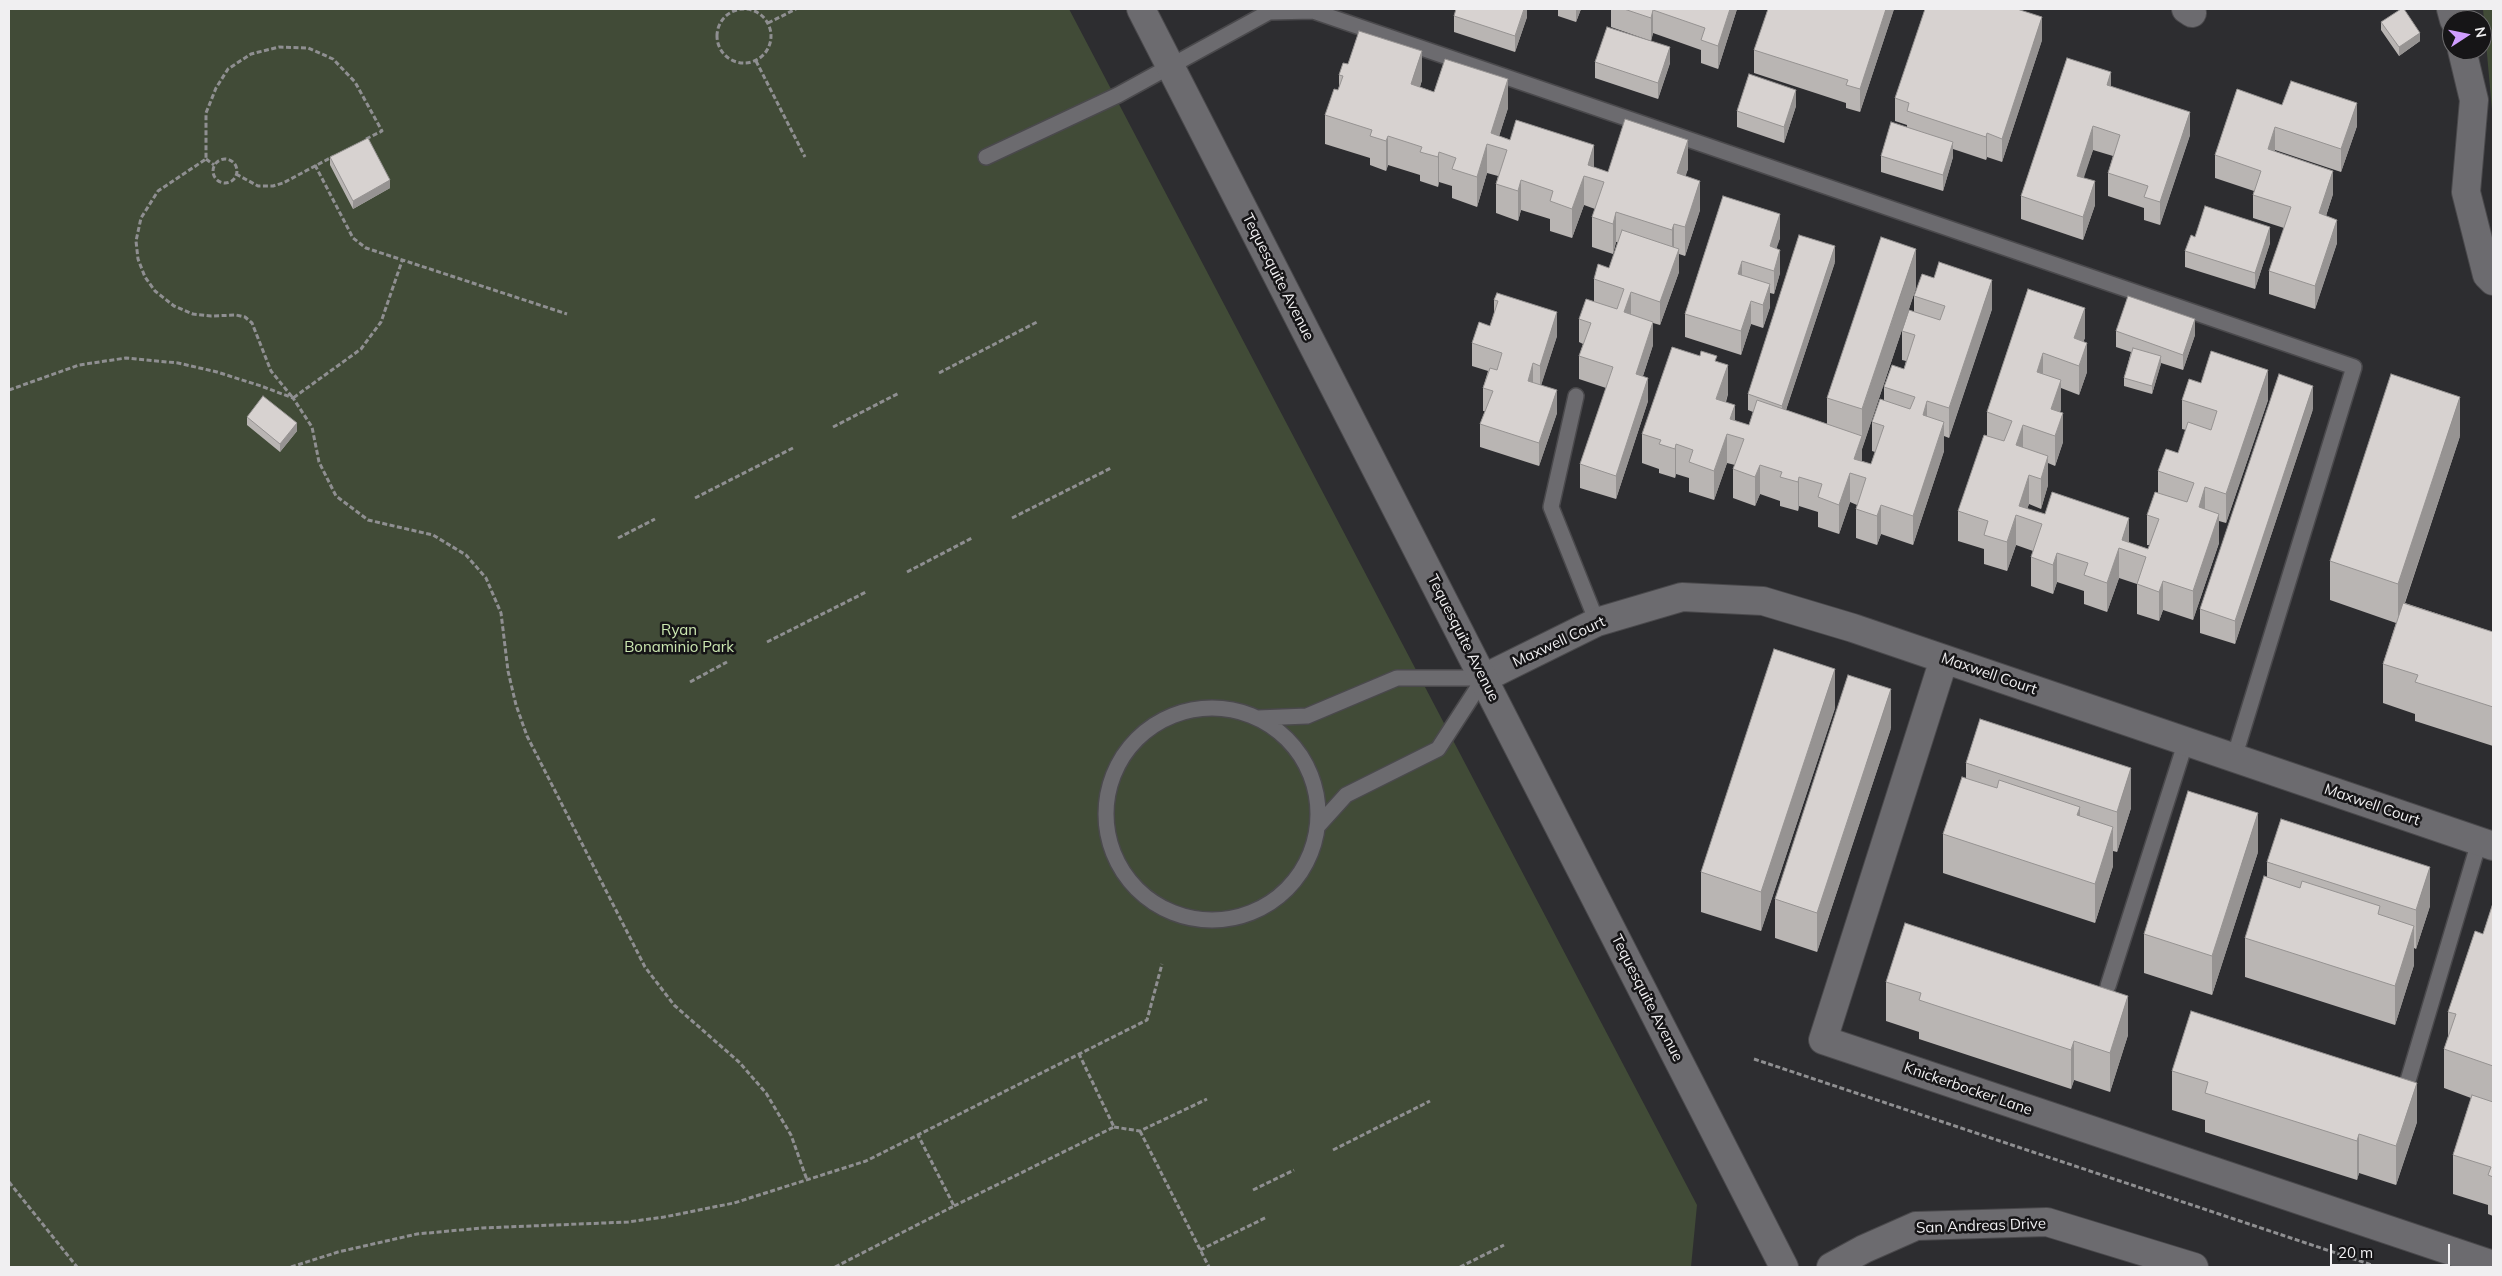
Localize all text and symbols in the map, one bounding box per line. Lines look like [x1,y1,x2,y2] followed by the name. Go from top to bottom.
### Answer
[2442,10,2492,60] north arrow
[2471,25,2491,39] text: N
[1238,211,1318,343] street label: Tequesquite Avenue
[1423,572,1503,704] street label: Tequesquite Avenue
[1510,613,1608,671] street label: Maxwell Court
[624,621,734,656] park label: Ryan Bonaminio Park
[1939,649,2039,699] street label: Maxwell Court
[2322,780,2422,830] street label: Maxwell Court
[1607,932,1687,1064] street label: Tequesquite Avenue
[1901,1059,2035,1119] street label: Knickerbocker Lane
[1916,1215,2046,1237] street label: San Andreas Drive
[2332,1234,2452,1266] scale bar
[2338,1243,2373,1262] text: 20 m

